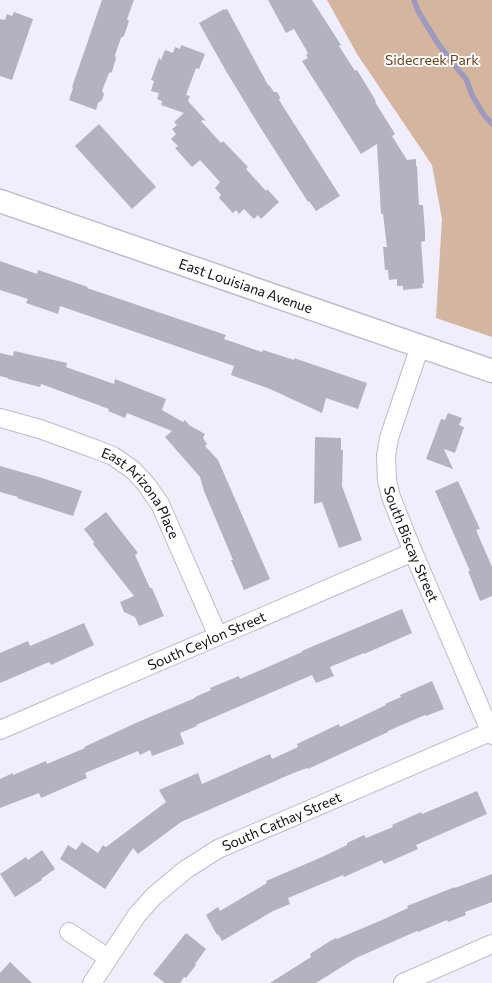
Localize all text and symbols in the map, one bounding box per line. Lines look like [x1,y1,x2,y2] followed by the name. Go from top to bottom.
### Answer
[385,51,479,68] park label: Sidecreek Park
[177,254,315,316] street label: East Louisiana Avenue
[99,443,183,541] street label: East Arizona Place
[381,485,443,605] street label: South Biscay Street
[145,607,268,673] street label: South Ceylon Street
[219,788,344,854] street label: South Cathay Street

